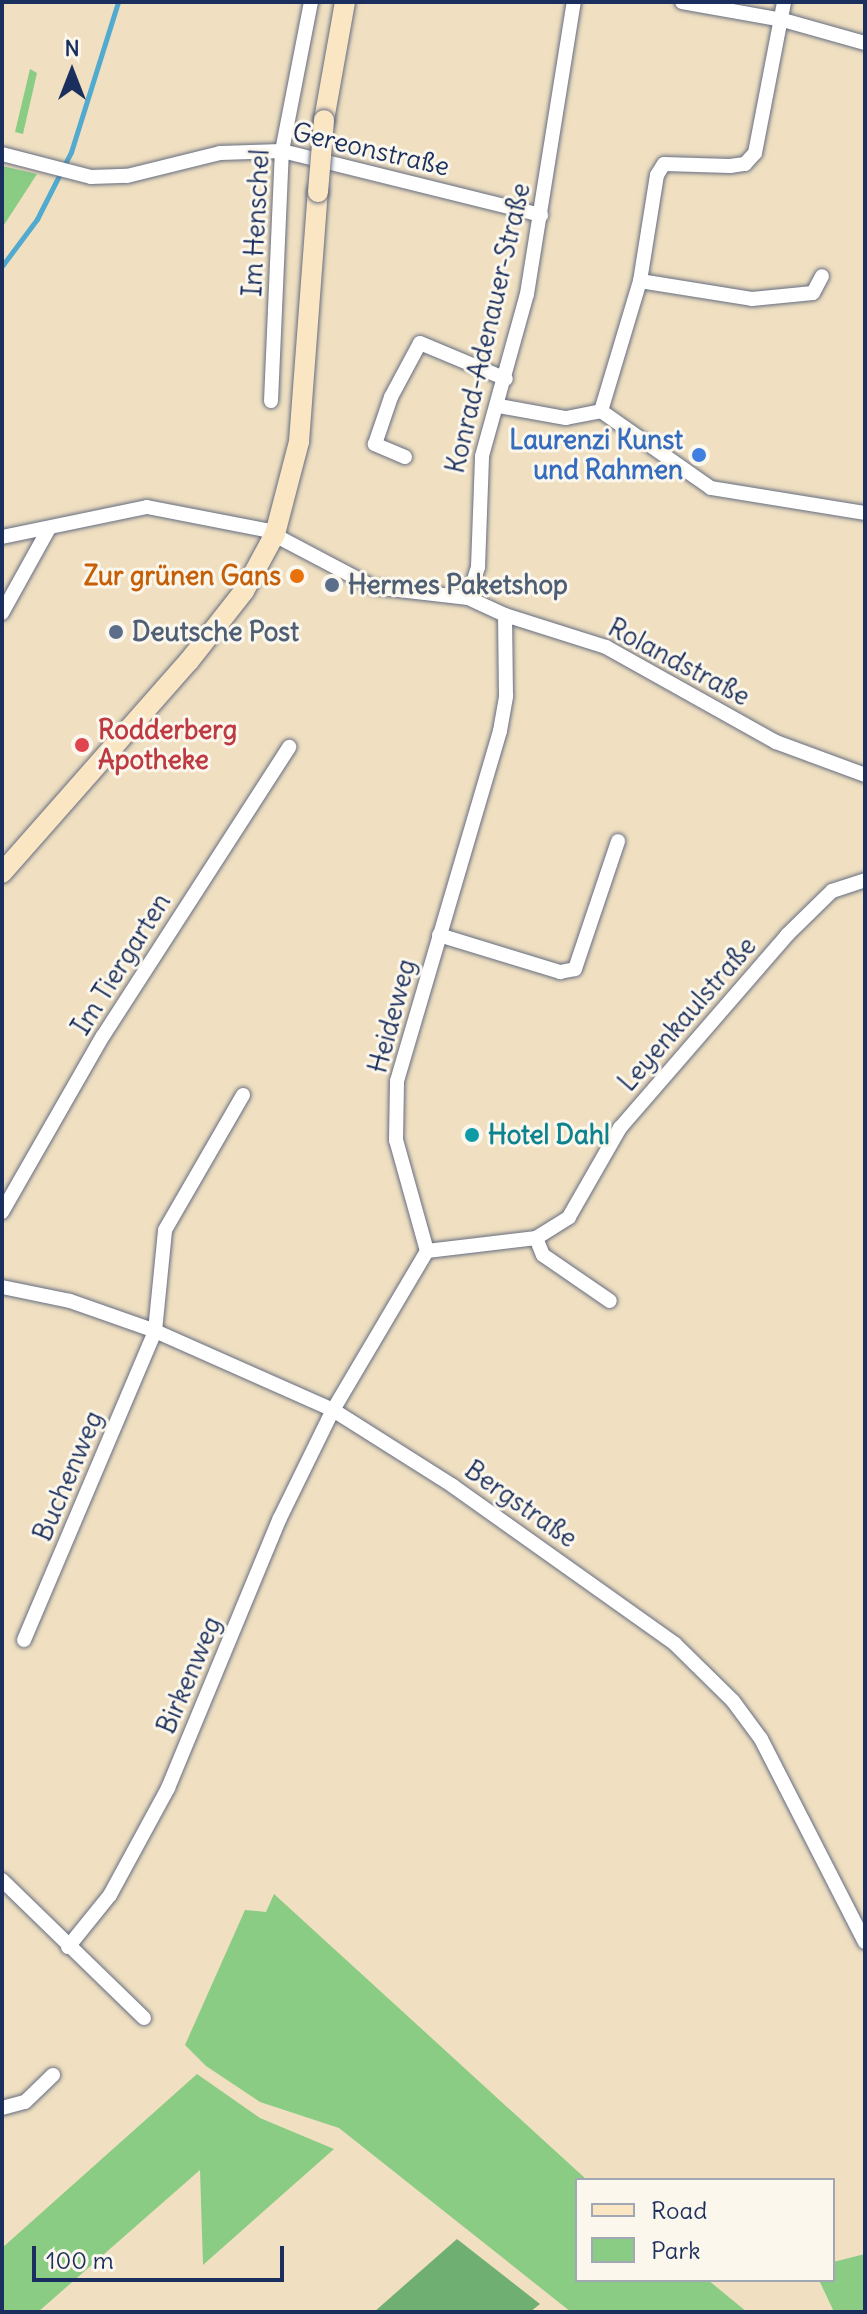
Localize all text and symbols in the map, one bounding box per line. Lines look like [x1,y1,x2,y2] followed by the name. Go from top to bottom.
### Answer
[32,32,112,112] north arrow
[64,34,80,62] text: N
[289,116,453,182] street label: Gereonstraße
[237,148,275,298] street label: Im Henschel
[439,180,537,476] street label: Konrad-Adenauer-Straße
[509,424,683,486] place label: Laurenzi Kunst und Rahmen
[690,446,708,464] marker: Laurenzi Kunst und Rahmen
[84,560,281,592] place label: Zur grünen Gans
[288,567,306,585] marker: Zur grünen Gans
[348,569,568,601] place label: Hermes Paketshop
[323,576,341,594] marker: Hermes Paketshop
[603,612,755,712] street label: Rolandstraße
[132,616,299,648] place label: Deutsche Post
[107,623,125,641] marker: Deutsche Post
[98,714,237,776] place label: Rodderberg Apotheke
[73,736,91,754] marker: Rodderberg Apotheke
[65,887,177,1041] street label: Im Tiergarten
[612,931,762,1097] street label: Leyenkaulstraße
[362,956,422,1076] street label: Heideweg
[488,1119,610,1151] place label: Hotel Dahl
[463,1126,481,1144] marker: Hotel Dahl
[27,1406,109,1546] street label: Buchenweg
[459,1454,583,1554] street label: Bergstraße
[150,1612,228,1738] street label: Birkenweg
[575,2178,835,2282] legend
[651,2195,707,2225] text: Road
[36,2230,288,2280] scale bar
[651,2235,701,2265] text: Park
[46,2245,114,2275] text: 100 m

